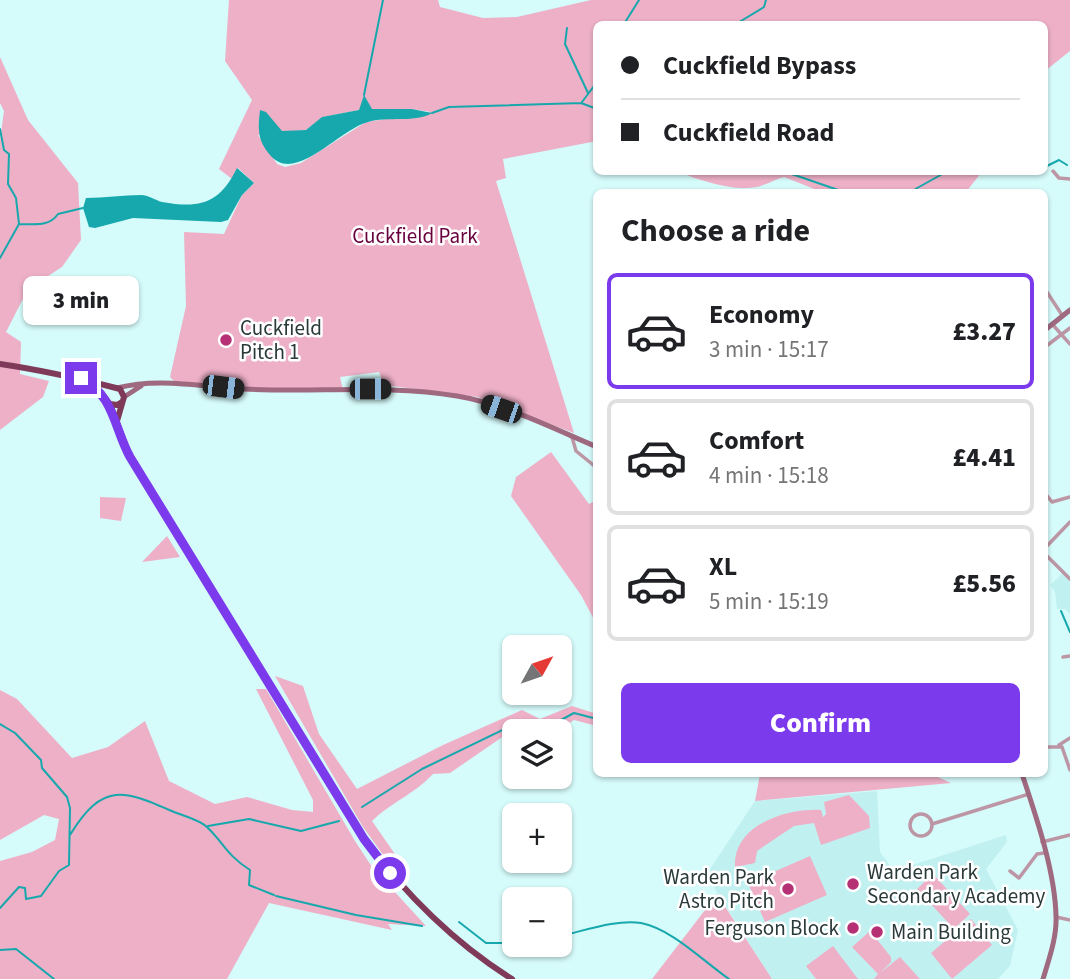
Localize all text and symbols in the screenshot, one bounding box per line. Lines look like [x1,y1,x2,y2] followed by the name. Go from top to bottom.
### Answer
[663,47,856,84] text: Cuckfield Bypass
[663,114,835,151] text: Cuckfield Road
[621,208,810,254] text: Choose a ride
[352,221,478,251] park label: Cuckfield Park
[23,276,139,326] callout: 3 min
[53,284,109,317] text: 3 min
[709,296,814,333] text: Economy
[625,300,688,363] icon: car
[240,313,322,367] place label: Cuckfield Pitch 1
[952,313,1016,350] text: £3.27
[218,332,234,348] marker: Cuckfield Pitch 1
[709,333,829,366] text: 3 min · 15:17
[65,362,97,394] route end
[201,374,246,400] car
[350,379,392,400] car
[478,392,525,426] car
[709,422,804,459] text: Comfort
[625,426,688,489] icon: car
[952,439,1016,476] text: £4.41
[709,459,829,492] text: 4 min · 15:18
[709,548,737,585] text: XL
[625,552,688,615] icon: car
[952,565,1016,602] text: £5.56
[709,585,829,618] text: 5 min · 15:19
[502,635,572,705] north arrow
[502,635,572,957] map controls
[621,683,1020,763] button: Confirm
[502,719,572,789] button: layers
[502,803,572,873] button: +
[374,857,406,889] route start
[867,857,1046,911] place label: Warden Park Secondary Academy
[663,862,775,916] place label: Warden Park Astro Pitch
[845,876,861,892] marker: Warden Park Secondary Academy
[780,881,796,897] marker: Warden Park Astro Pitch
[502,887,572,957] button: −
[704,913,840,943] place label: Ferguson Block
[891,917,1011,947] place label: Main Building
[845,920,861,936] marker: Ferguson Block
[869,924,885,940] marker: Main Building

